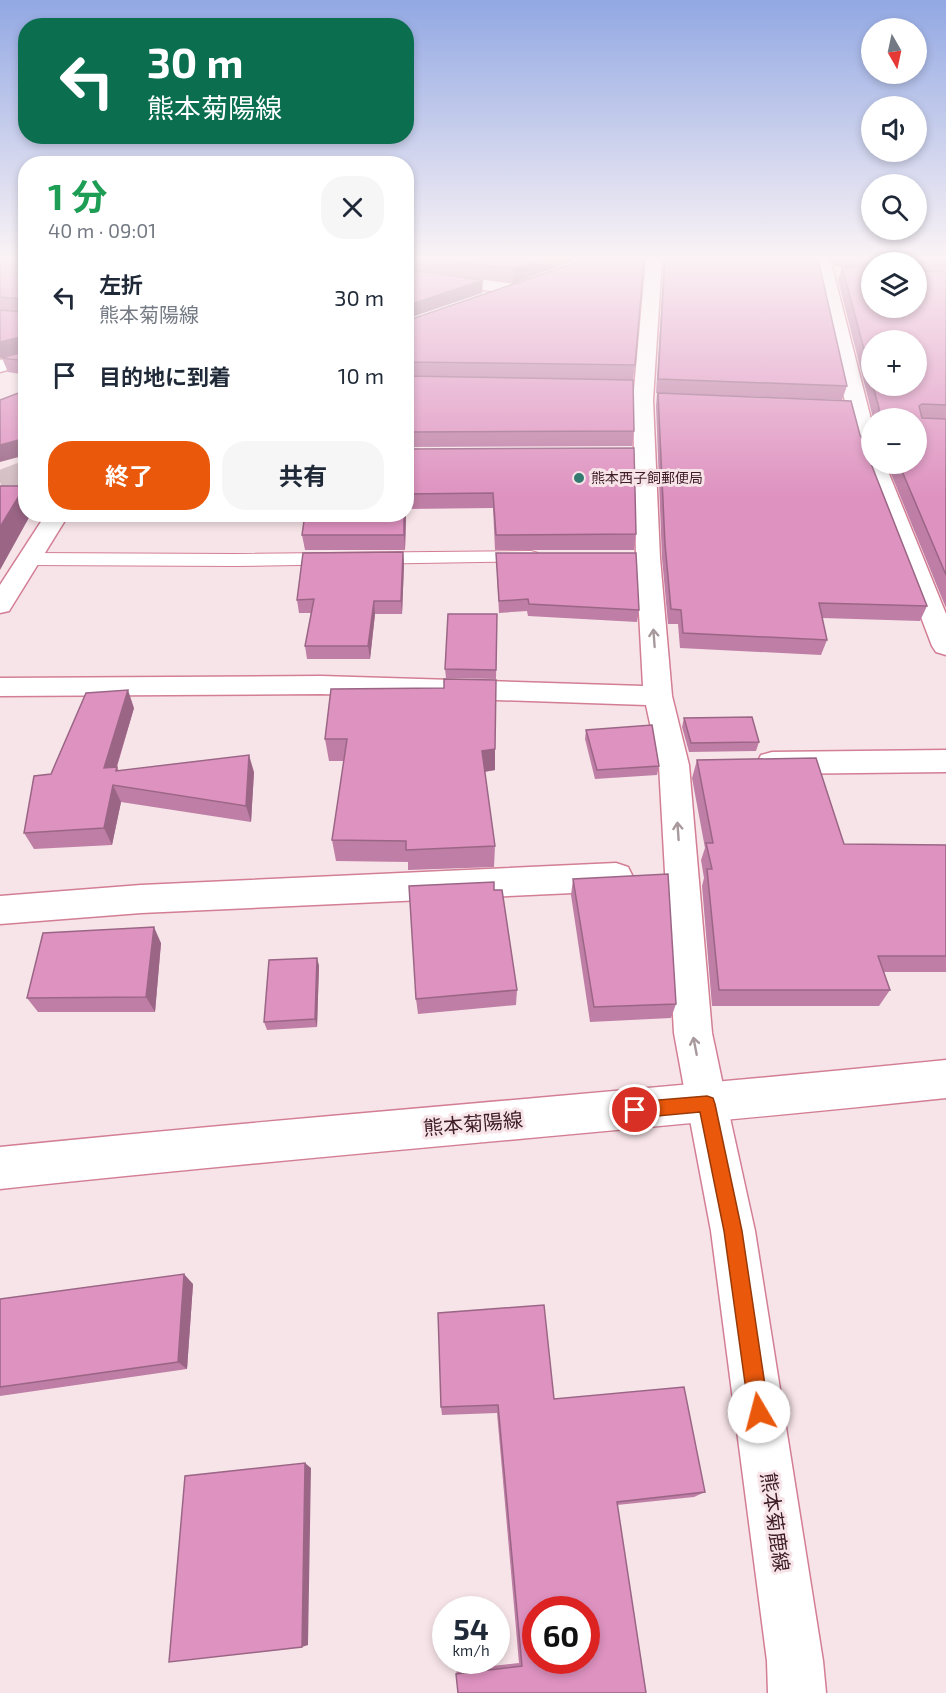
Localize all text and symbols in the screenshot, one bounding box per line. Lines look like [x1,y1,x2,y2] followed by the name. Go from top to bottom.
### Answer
[861,18,927,84] north arrow
[861,18,927,474] map controls
[147,36,243,86] text: 30 m
[48,42,126,120] icon: left
[147,91,282,123] text: 熊本菊陽線
[861,96,927,162] button: sound
[48,174,107,217] text: 1 分
[861,174,927,240] button: search
[321,176,384,239] button: close
[48,218,156,242] text: 40 m · 09:01
[861,252,927,318] button: layers
[99,271,143,297] text: 左折
[48,281,81,314] icon: left
[334,284,384,310] text: 30 m
[99,302,199,326] text: 熊本菊陽線
[861,330,927,396] button: +
[48,359,81,392] icon: arrive
[338,362,384,388] text: 10 m
[99,363,231,389] text: 目的地に到着
[861,408,927,474] button: −
[48,441,210,510] button: 終了
[222,441,384,510] button: 共有
[591,469,703,486] place label: 熊本西子飼郵便局
[572,471,586,485] marker: 熊本西子飼郵便局
[648,629,659,649] one-way arrow
[673,822,684,842] one-way arrow
[689,1037,700,1057] one-way arrow
[609,1084,660,1135] pin
[618,1093,651,1126] icon: arrive
[422,1107,524,1139] street label: 熊本菊陽線
[727,1380,791,1444] position arrow
[757,1471,795,1573] street label: 熊本菊鹿線
[522,1596,600,1674] speed limit sign: 60
[453,1610,489,1646] text: 54
[452,1641,490,1659] text: km/h

